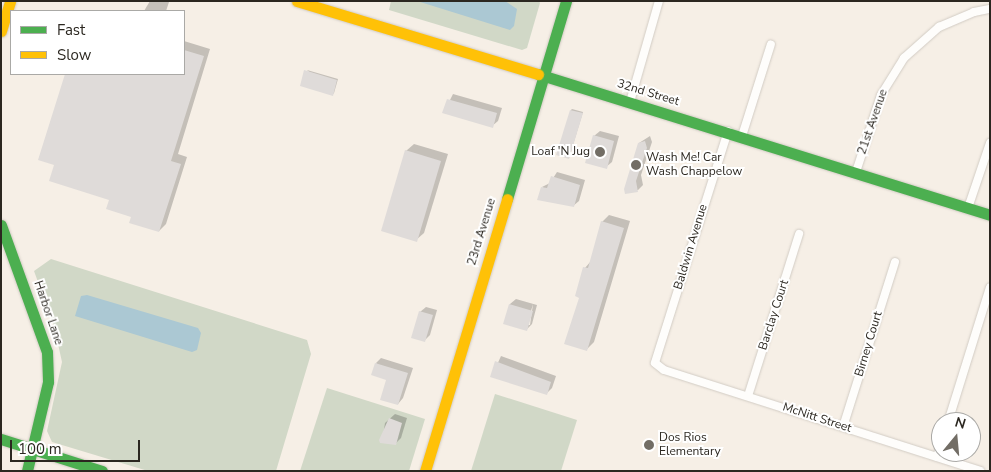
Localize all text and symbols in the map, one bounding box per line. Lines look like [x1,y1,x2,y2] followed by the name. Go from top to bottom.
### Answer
[10,10,185,75] legend
[57,20,85,40] text: Fast
[57,45,91,65] text: Slow
[615,77,681,109] street label: 32nd Street
[855,87,891,157] street label: 21st Avenue
[531,145,590,159] place label: Loaf 'N Jug
[594,146,606,158] marker: Loaf 'N Jug
[646,151,742,179] place label: Wash Me! Car Wash Chappelow
[630,159,642,171] marker: Wash Me! Car Wash Chappelow
[465,197,499,267] street label: 23rd Avenue
[671,203,711,291] street label: Baldwin Avenue
[756,278,792,352] street label: Barclay Court
[30,279,66,347] street label: Harbor Lane
[852,310,886,378] street label: Birney Court
[781,400,853,436] street label: McNitt Street
[931,412,981,462] north arrow
[952,413,968,434] text: N
[12,430,142,462] scale bar
[659,431,721,459] place label: Dos Rios Elementary
[18,439,62,459] text: 100 m
[643,439,655,451] marker: Dos Rios Elementary

